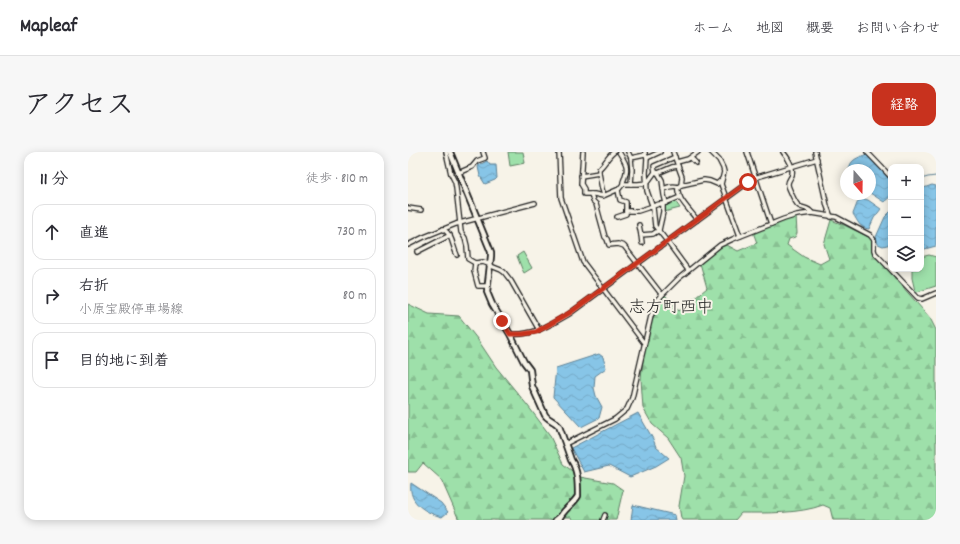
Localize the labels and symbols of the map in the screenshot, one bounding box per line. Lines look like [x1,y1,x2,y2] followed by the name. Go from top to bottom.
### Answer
[840,164,876,200] north arrow
[739,173,757,191] route start
[629,297,714,321] district label: 志方町西中
[493,312,511,330] route end

